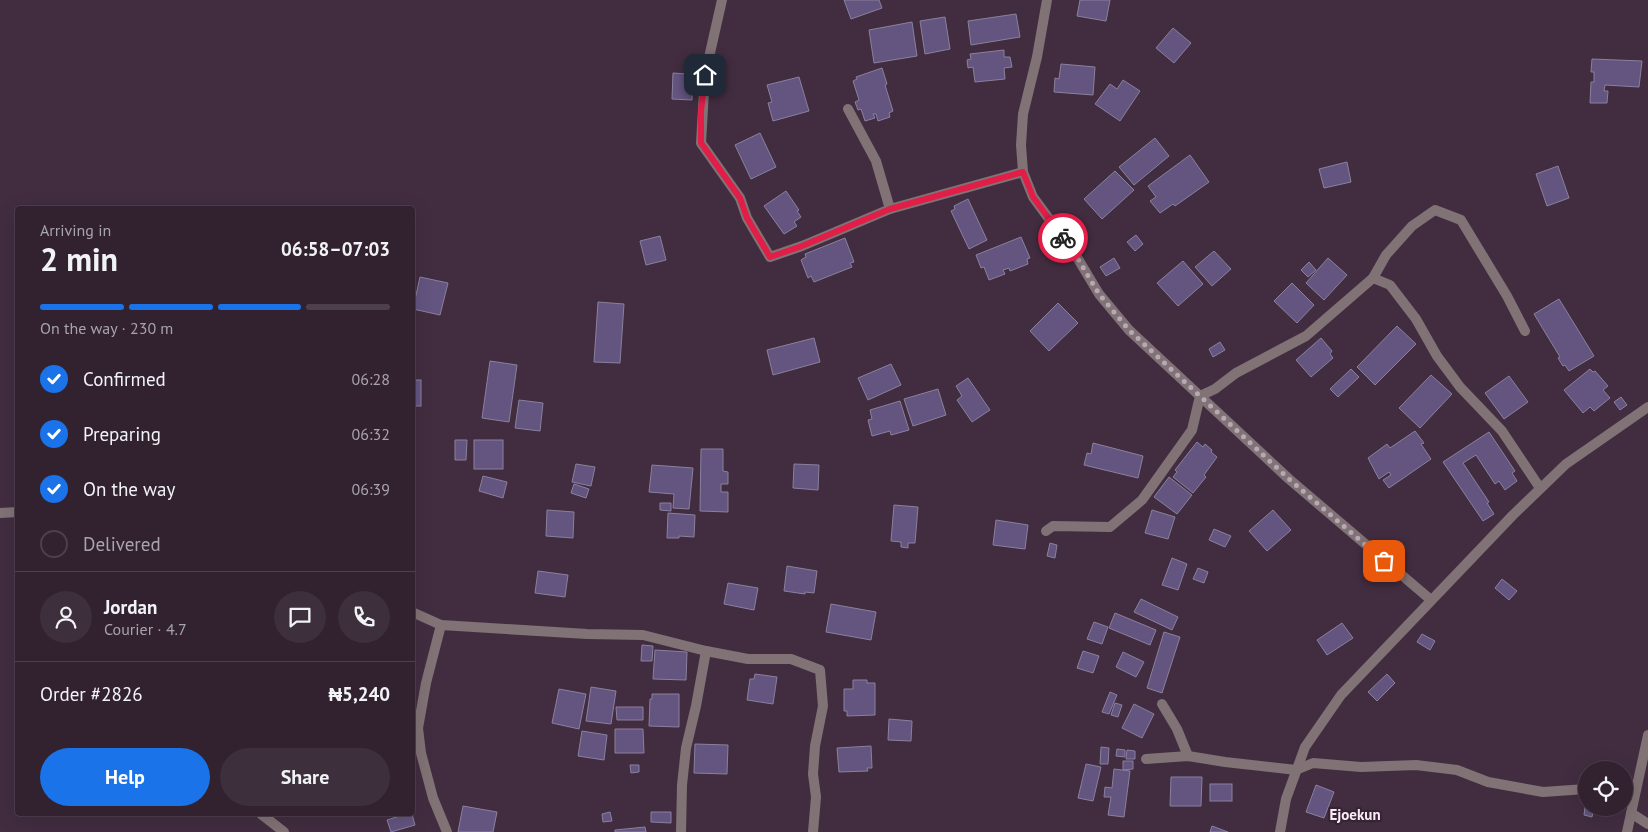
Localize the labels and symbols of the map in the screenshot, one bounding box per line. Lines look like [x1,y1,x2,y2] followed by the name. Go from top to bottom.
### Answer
[684,54,726,96] pin
[1038,213,1088,263] courier
[1363,540,1405,582] pin
[1329,805,1381,824] district label: Ejoekun

